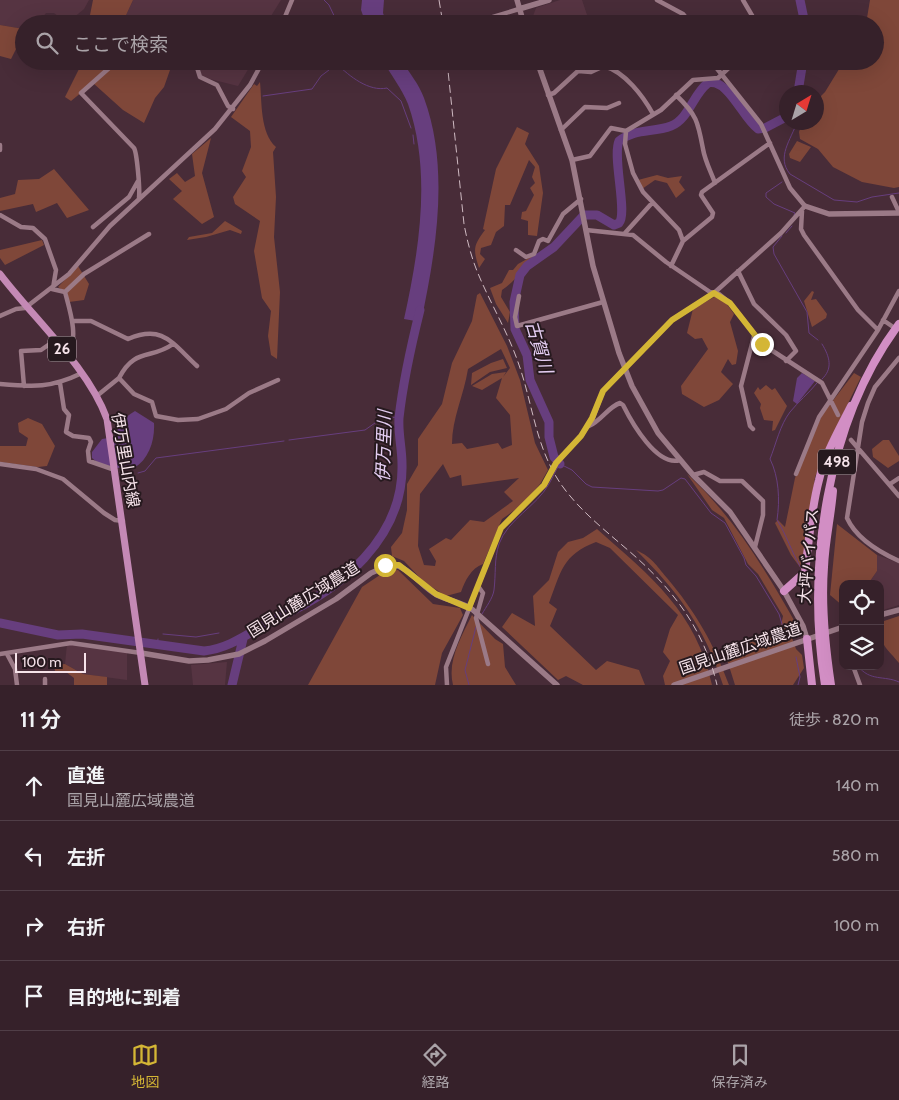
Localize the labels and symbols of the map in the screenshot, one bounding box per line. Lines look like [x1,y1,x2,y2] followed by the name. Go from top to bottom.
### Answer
[779,85,824,130] north arrow
[521,318,558,378] water label: 古賀川
[751,333,774,356] route end
[48,336,76,362] road number: 26
[372,408,396,482] water label: 伊万里川
[108,411,143,509] street label: 伊万里山内線
[818,450,856,474] road number: 498
[795,508,822,605] street label: 大坪バイパス
[374,554,397,577] route start
[244,557,363,641] street label: 国見山麓広域農道
[677,619,804,678] street label: 国見山麓広域農道
[15,650,86,673] scale bar

